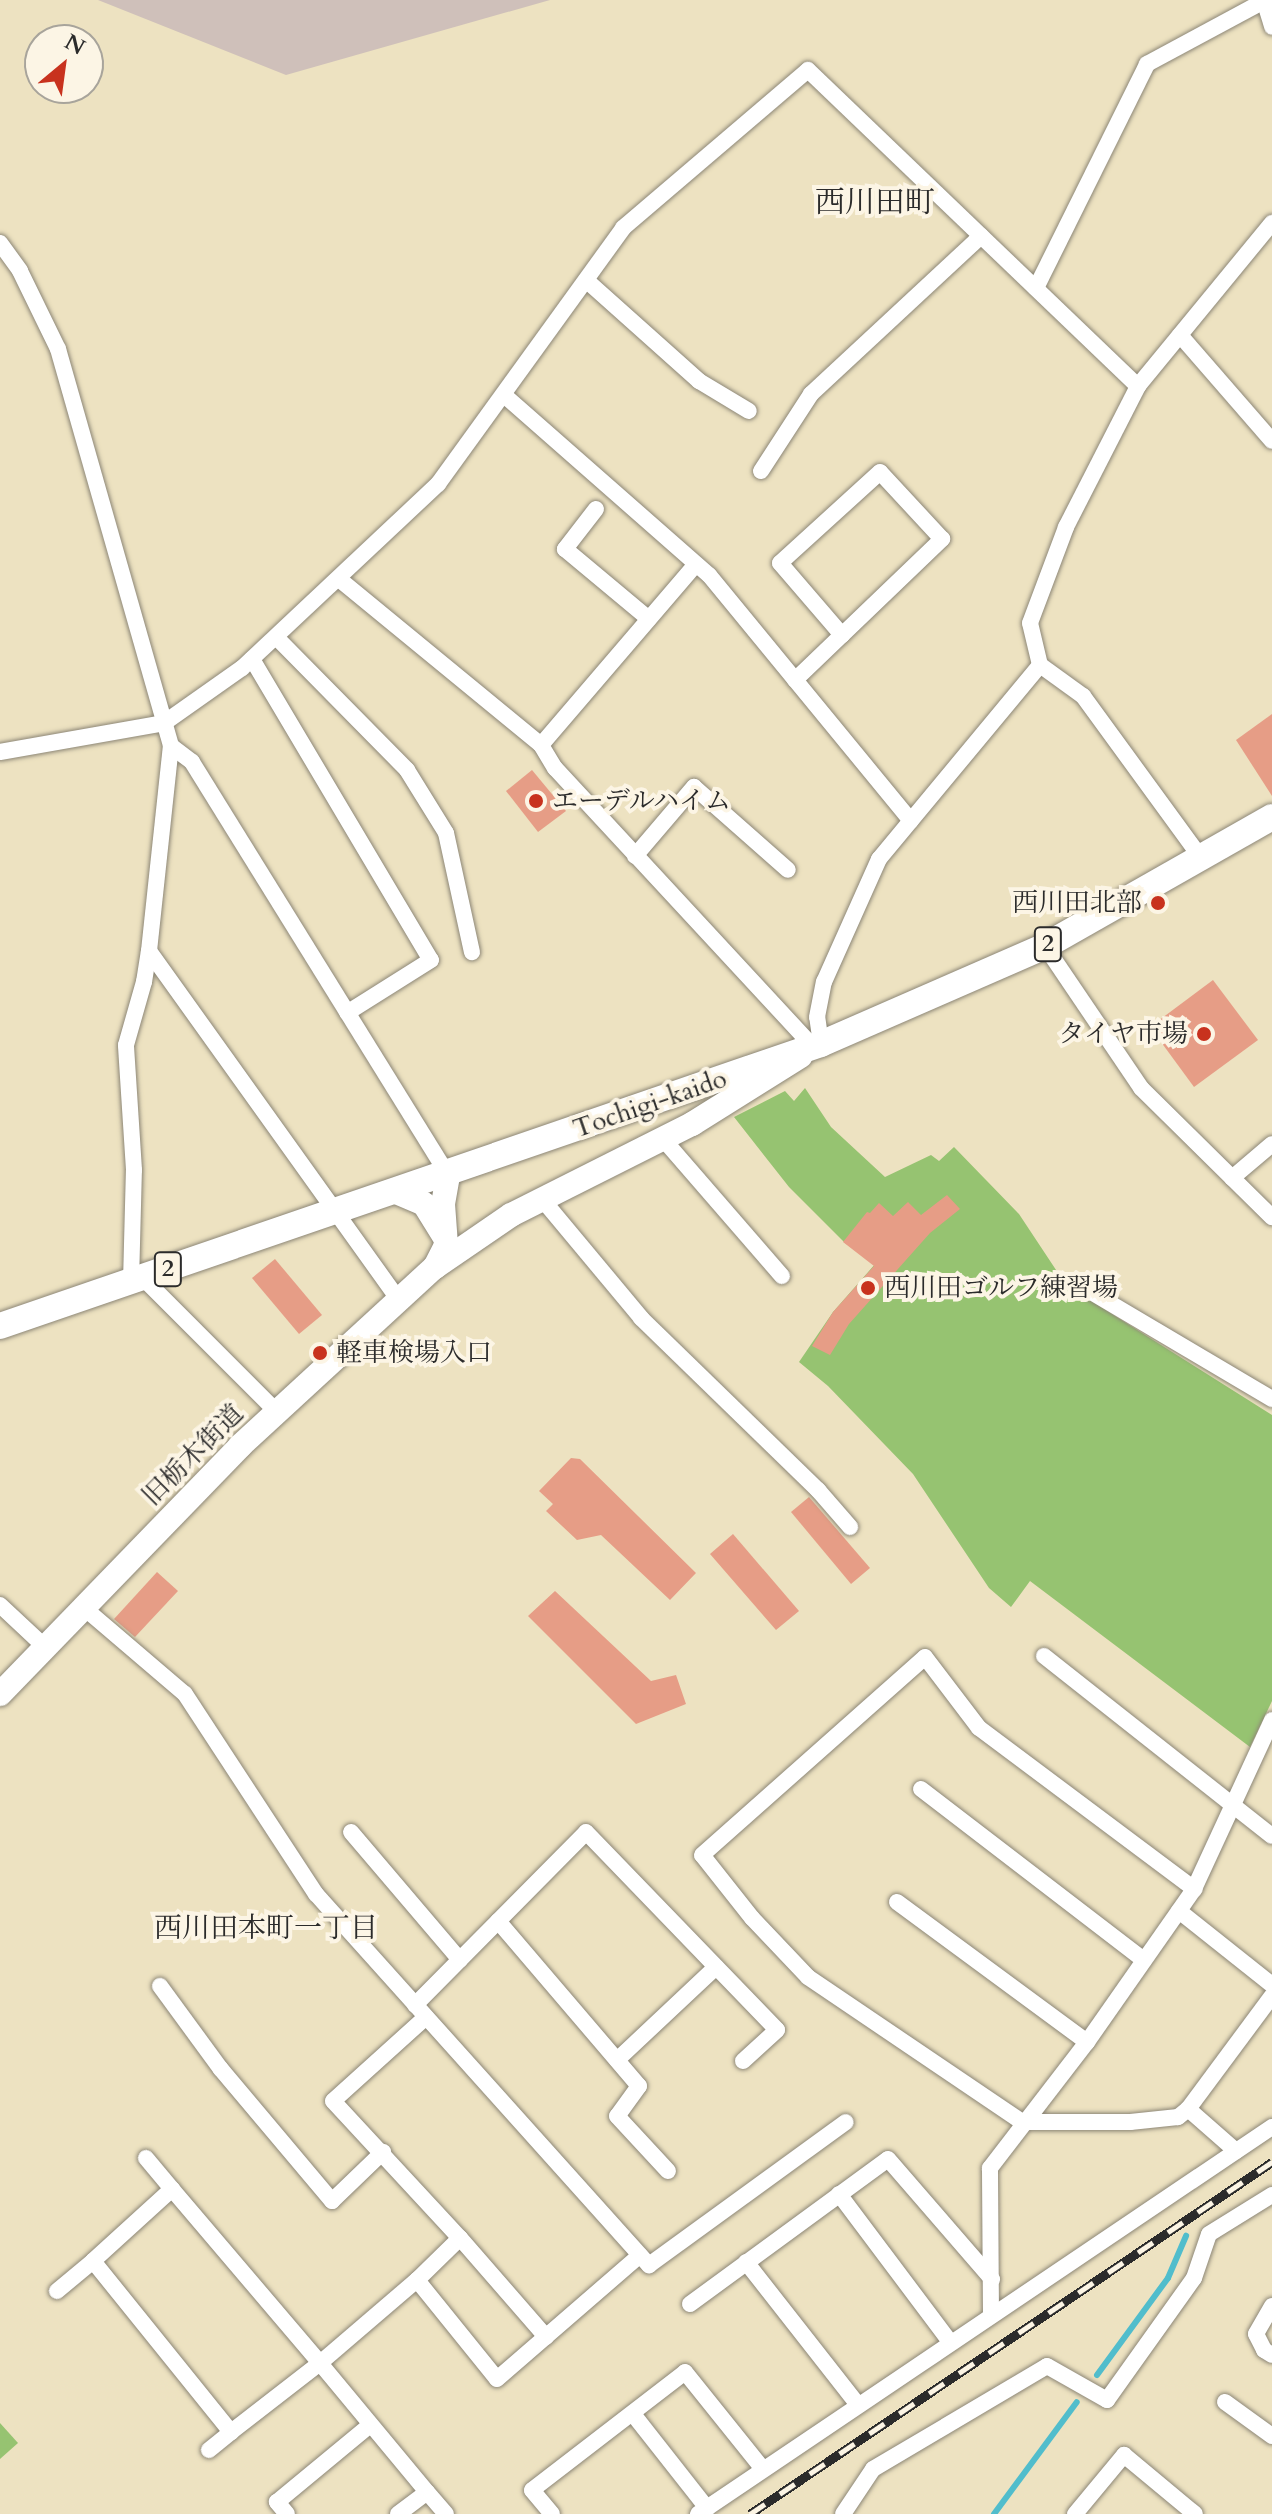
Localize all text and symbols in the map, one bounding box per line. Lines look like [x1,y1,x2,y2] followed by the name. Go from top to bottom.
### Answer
[24,24,104,104] north arrow
[59,27,90,63] text: N
[815,185,935,221] district label: 西川田町
[552,785,734,817] place label: エーデルハイム
[527,792,545,810] marker: エーデルハイム
[1012,887,1142,919] place label: 西川田北部
[1149,894,1167,912] marker: 西川田北部
[1032,924,1064,964] road number: 2
[1058,1018,1188,1050] place label: タイヤ市場
[1195,1025,1213,1043] marker: タイヤ市場
[569,1063,731,1145] street label: Tochigi-kaido
[152,1249,184,1289] road number: 2
[884,1272,1118,1304] place label: 西川田ゴルフ練習場
[859,1279,877,1297] marker: 西川田ゴルフ練習場
[336,1337,492,1369] place label: 軽車検場入口
[311,1344,329,1362] marker: 軽車検場入口
[136,1398,250,1512] street label: 旧栃木街道
[154,1911,378,1945] district label: 西川田本町一丁目

